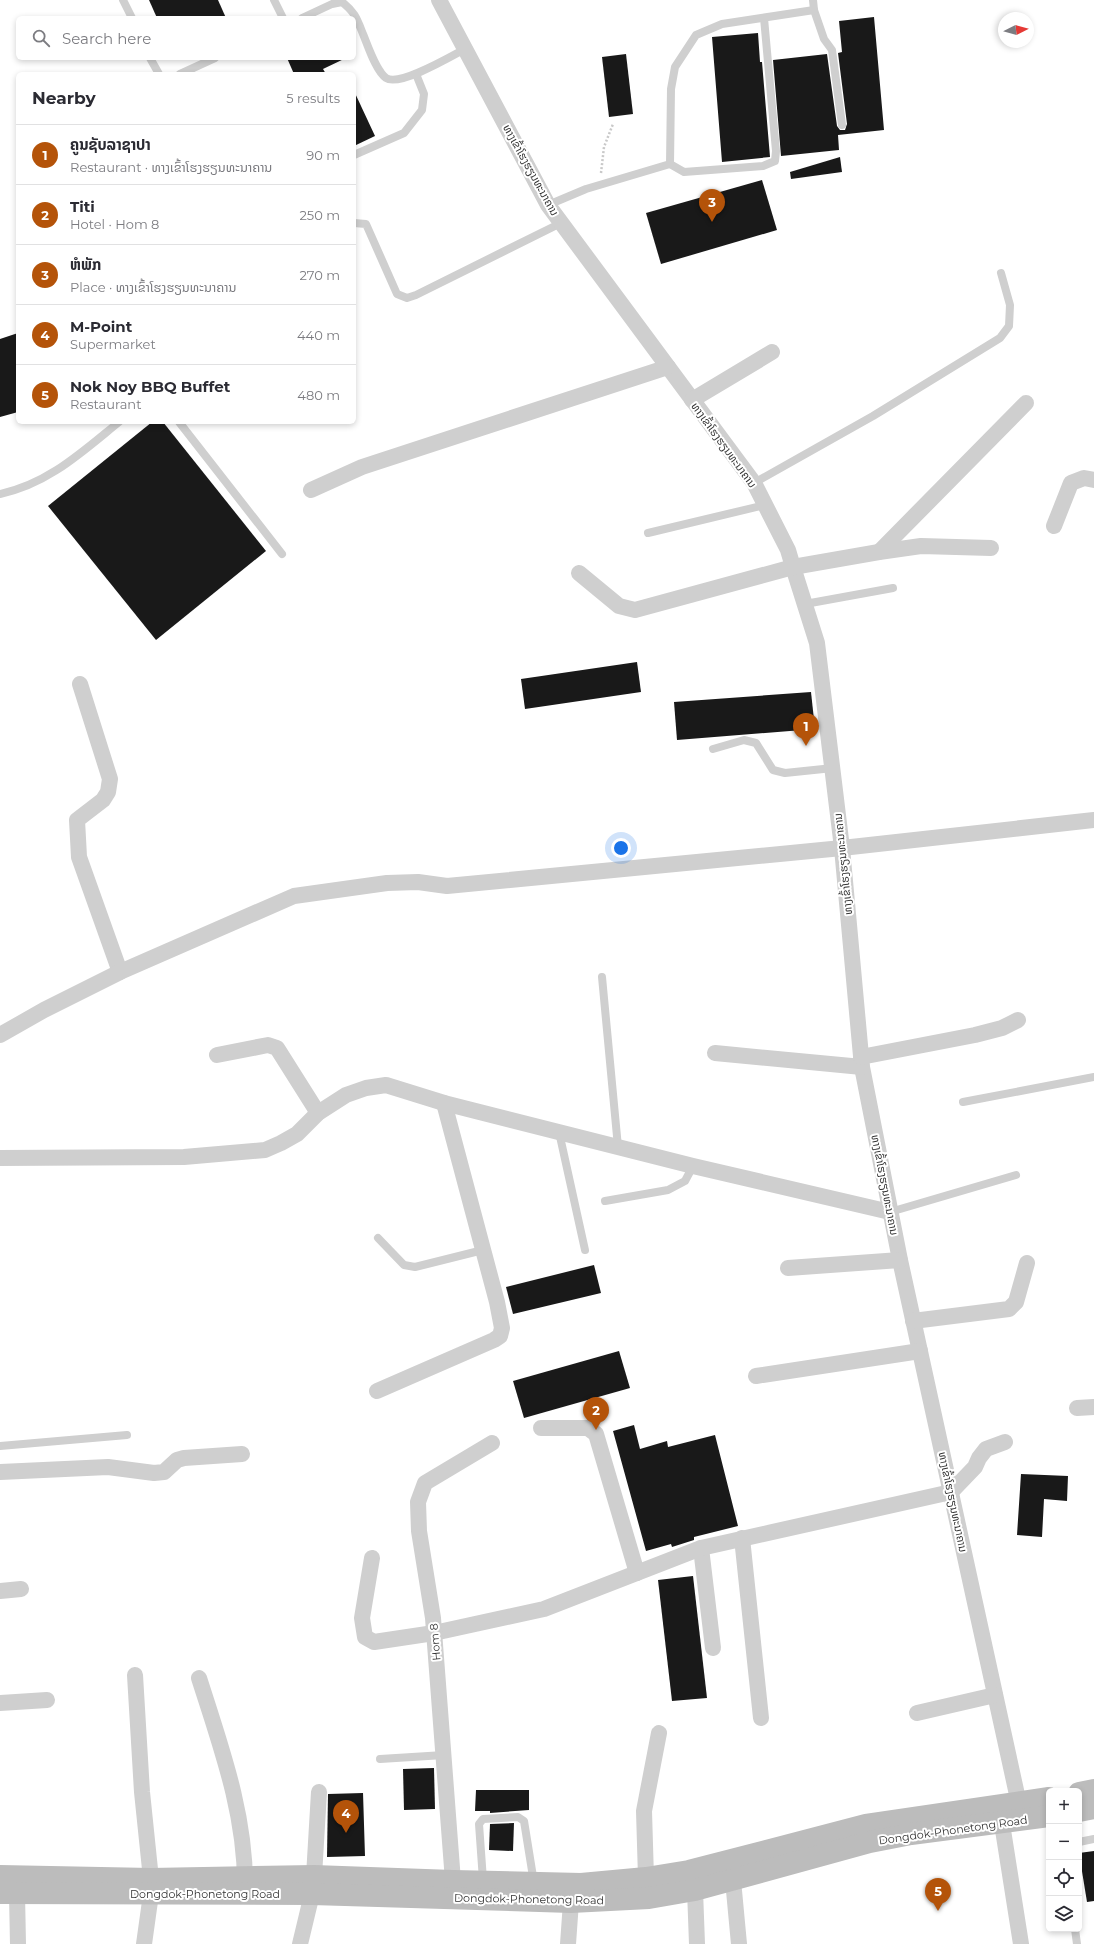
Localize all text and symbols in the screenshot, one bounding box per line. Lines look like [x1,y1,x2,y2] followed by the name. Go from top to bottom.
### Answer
[998,12,1034,48] north arrow
[16,16,356,60] search box
[30,27,52,49] icon: search
[62,29,151,48] text: Search here
[32,88,96,108] text: Nearby
[286,90,340,106] text: 5 results
[500,121,563,218] street label: ທາງເຂົ້າໂຮງຮຽນທະນາຄານ
[70,135,151,154] text: ຄູນຊັບລາຊາປາ
[42,147,48,163] text: 1
[306,147,340,163] text: 90 m
[70,159,272,175] text: Restaurant · ທາງເຂົ້າໂຮງຮຽນທະນາຄານ
[699,189,725,222] pin: 3
[70,197,95,216] text: Titi
[41,207,49,223] text: 2
[299,207,340,223] text: 250 m
[70,216,159,232] text: Hotel · Hom 8
[70,255,101,274] text: ຫໍພັກ
[41,267,49,283] text: 3
[299,267,340,283] text: 270 m
[70,279,236,295] text: Place · ທາງເຂົ້າໂຮງຮຽນທະນາຄານ
[70,317,132,336] text: M-Point
[41,327,49,343] text: 4
[297,327,340,343] text: 440 m
[70,336,156,352] text: Supermarket
[70,377,230,396] text: Nok Noy BBQ Buffet
[41,387,49,403] text: 5
[297,387,340,403] text: 480 m
[70,396,141,412] text: Restaurant
[688,399,761,490] street label: ທາງເຂົ້າໂຮງຮຽນທະນາຄານ
[793,713,819,746] pin: 1
[829,812,855,916] street label: ທາງເຂົ້າໂຮງຮຽນທະນາຄານ
[611,838,631,858] your location
[868,1133,903,1237] street label: ທາງເຂົ້າໂຮງຮຽນທະນາຄານ
[583,1397,609,1430] pin: 2
[936,1450,972,1553] street label: ທາງເຂົ້າໂຮງຮຽນທະນາຄານ
[426,1623,444,1661] street label: Hom 8
[1046,1788,1082,1932] map controls
[1046,1788,1082,1824] button: +
[333,1800,359,1833] pin: 4
[878,1813,1028,1847] street label: Dongdok-Phonetong Road
[1046,1824,1082,1860] button: −
[1046,1860,1082,1896] button: locate
[925,1878,951,1911] pin: 5
[130,1887,280,1901] street label: Dongdok-Phonetong Road
[454,1891,604,1907] street label: Dongdok-Phonetong Road
[1046,1896,1082,1932] button: layers

